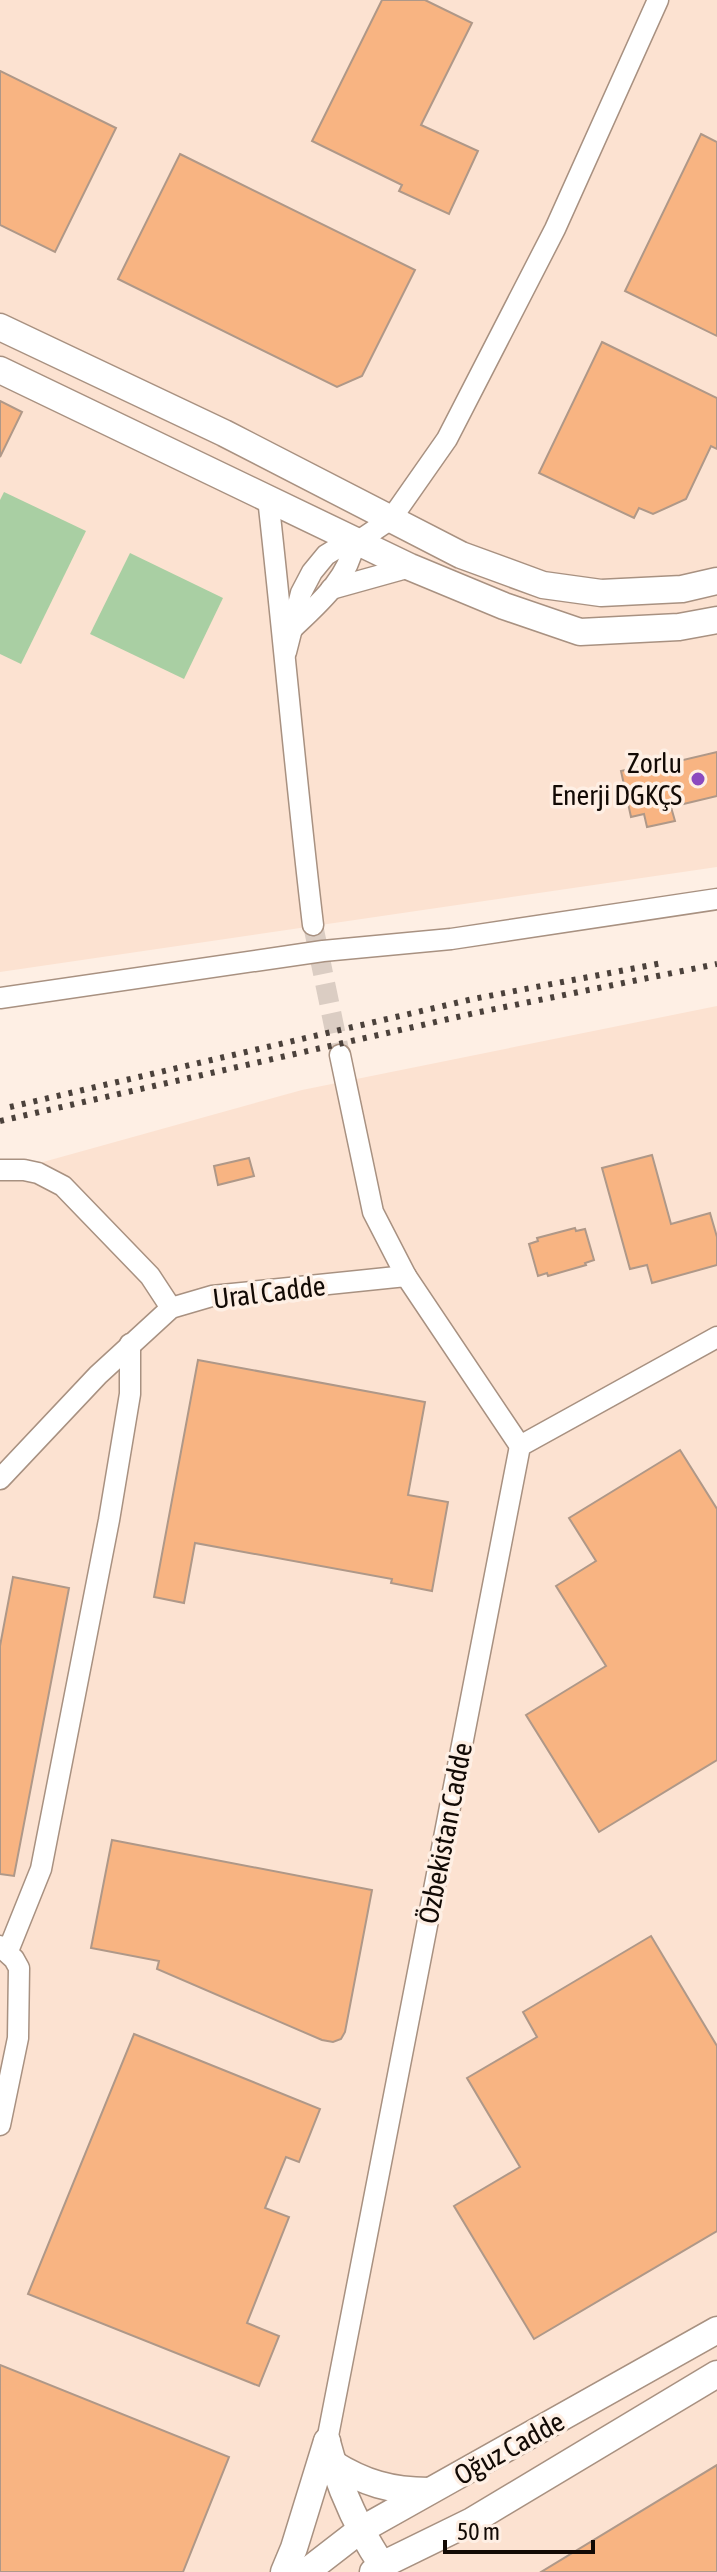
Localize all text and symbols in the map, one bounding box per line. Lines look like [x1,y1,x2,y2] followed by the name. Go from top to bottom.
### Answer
[551,747,682,811] place label: Zorlu Enerji DGKÇS
[689,770,707,788] marker: Zorlu Enerji DGKÇS
[211,1269,327,1315] street label: Ural Cadde
[412,1740,478,1926] street label: Özbekistan Cadde
[448,2405,570,2491] street label: Oğuz Cadde
[445,2504,593,2554] scale bar
[457,2518,500,2545] text: 50 m

